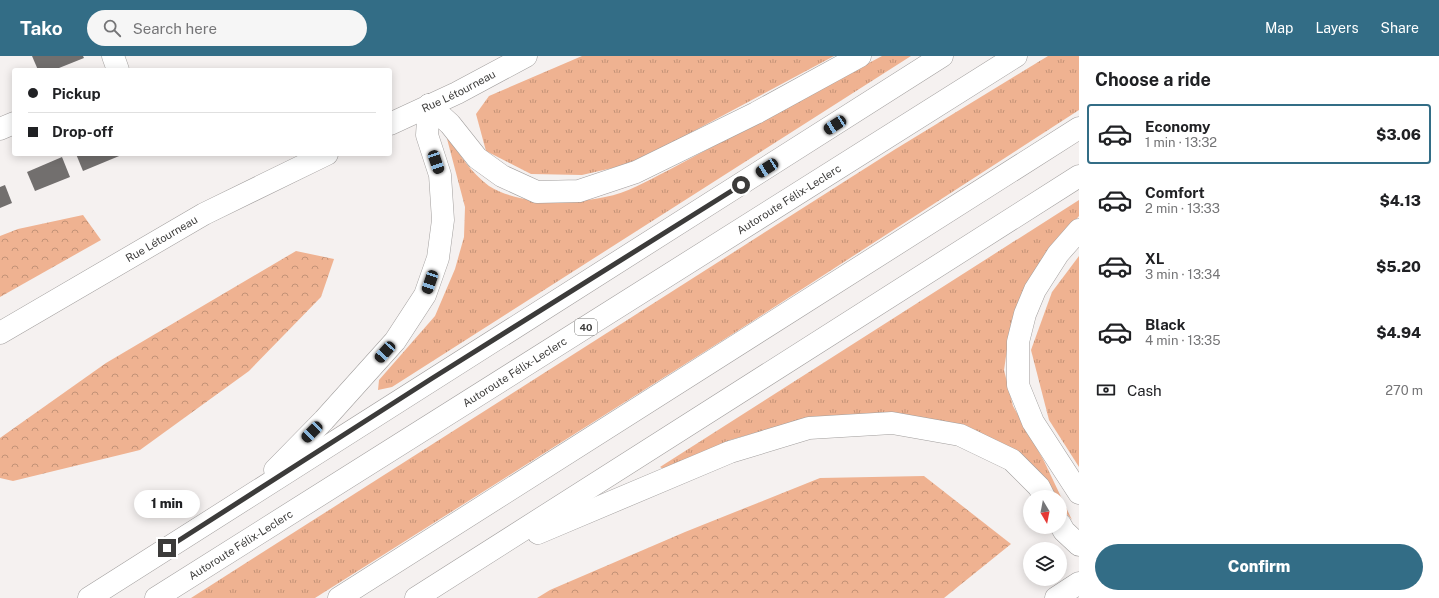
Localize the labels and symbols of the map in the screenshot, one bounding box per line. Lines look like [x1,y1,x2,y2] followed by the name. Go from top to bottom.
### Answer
[420,68,497,115] street label: Rue Létourneau
[822,113,848,137] car
[426,149,446,175] car
[754,156,780,180] car
[735,162,843,236] street label: Autoroute Félix-Leclerc
[732,176,750,194] route start
[124,213,199,264] street label: Rue Létourneau
[420,269,440,295] car
[575,319,597,335] road number: 40
[460,335,569,409] street label: Autoroute Félix-Leclerc
[373,339,397,365] car
[299,419,325,445] car
[134,490,200,518] callout: 1 min
[1023,490,1067,534] north arrow
[186,507,295,582] street label: Autoroute Félix-Leclerc
[158,539,176,557] route end

